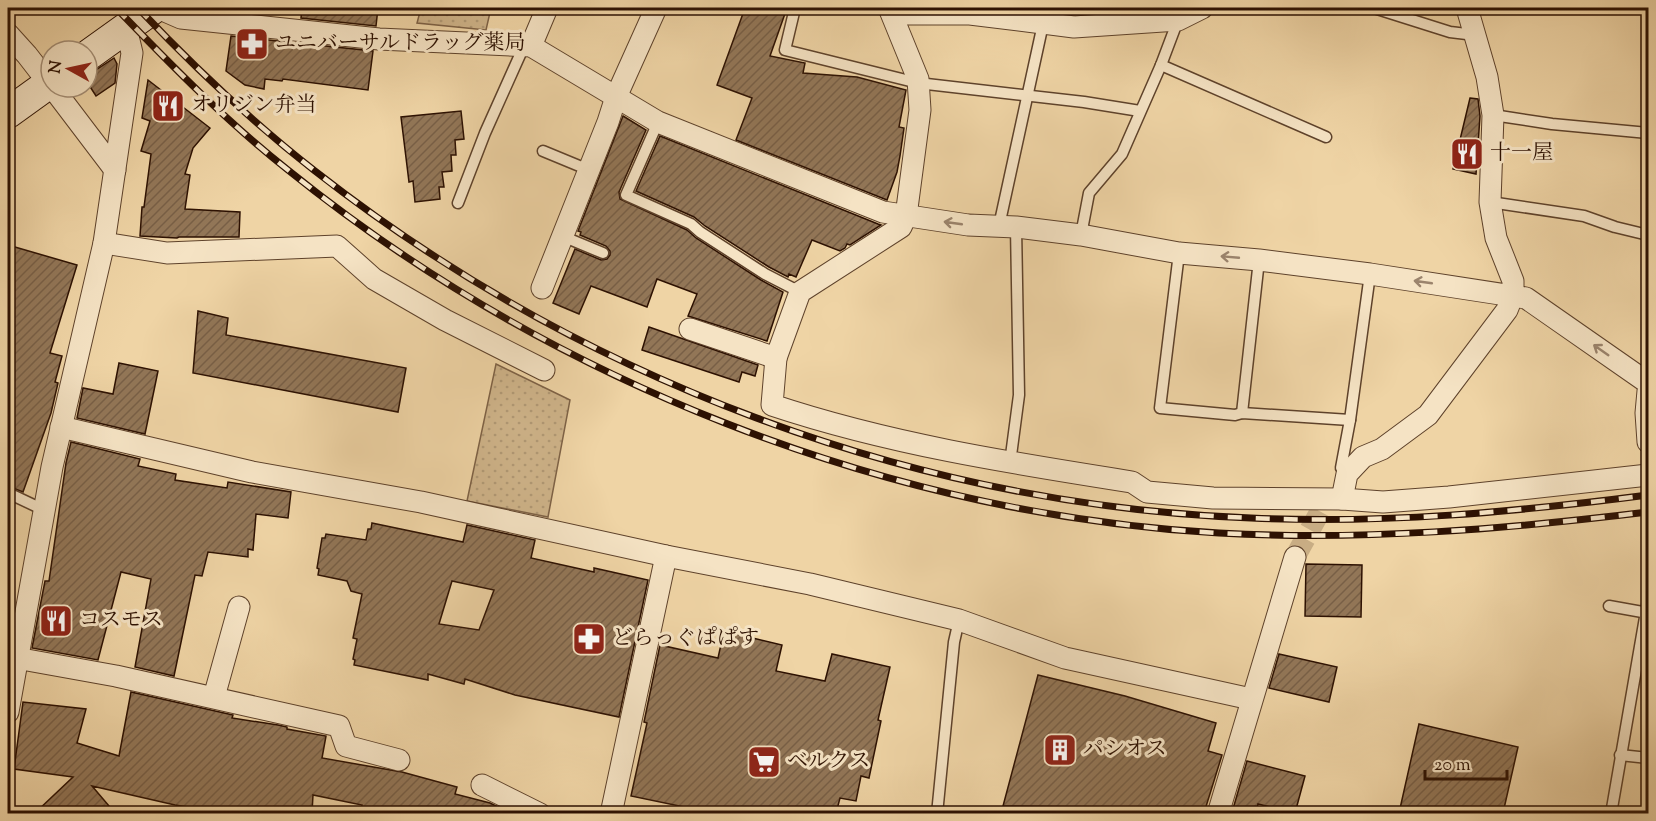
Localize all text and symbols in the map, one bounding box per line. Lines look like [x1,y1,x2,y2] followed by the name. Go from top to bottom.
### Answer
[234,26,270,62] pharmacy icon: ユニバーサルドラッグ薬局
[275,29,526,59] place label: ユニバーサルドラッグ薬局
[39,39,99,99] north arrow
[44,59,69,75] text: N
[150,88,186,124] restaurant icon: オリジン弁当
[191,91,316,121] place label: オリジン弁当
[1449,136,1485,172] restaurant icon: 十一屋
[1490,139,1553,169] place label: 十一屋
[944,217,964,228] one-way arrow
[1220,251,1240,262] one-way arrow
[1414,276,1434,287] one-way arrow
[1593,344,1609,356] one-way arrow
[38,603,74,639] restaurant icon: コスモス
[79,606,163,636] place label: コスモス
[571,621,607,657] pharmacy icon: どらっぐぱぱす
[612,624,759,654] place label: どらっぐぱぱす
[1042,732,1078,768] building icon: パシオス
[1083,735,1167,765] place label: パシオス
[1425,743,1508,781] scale bar
[746,744,782,780] supermarket icon: ベルクス
[787,747,870,777] place label: ベルクス
[1434,753,1471,779] text: 20 m

